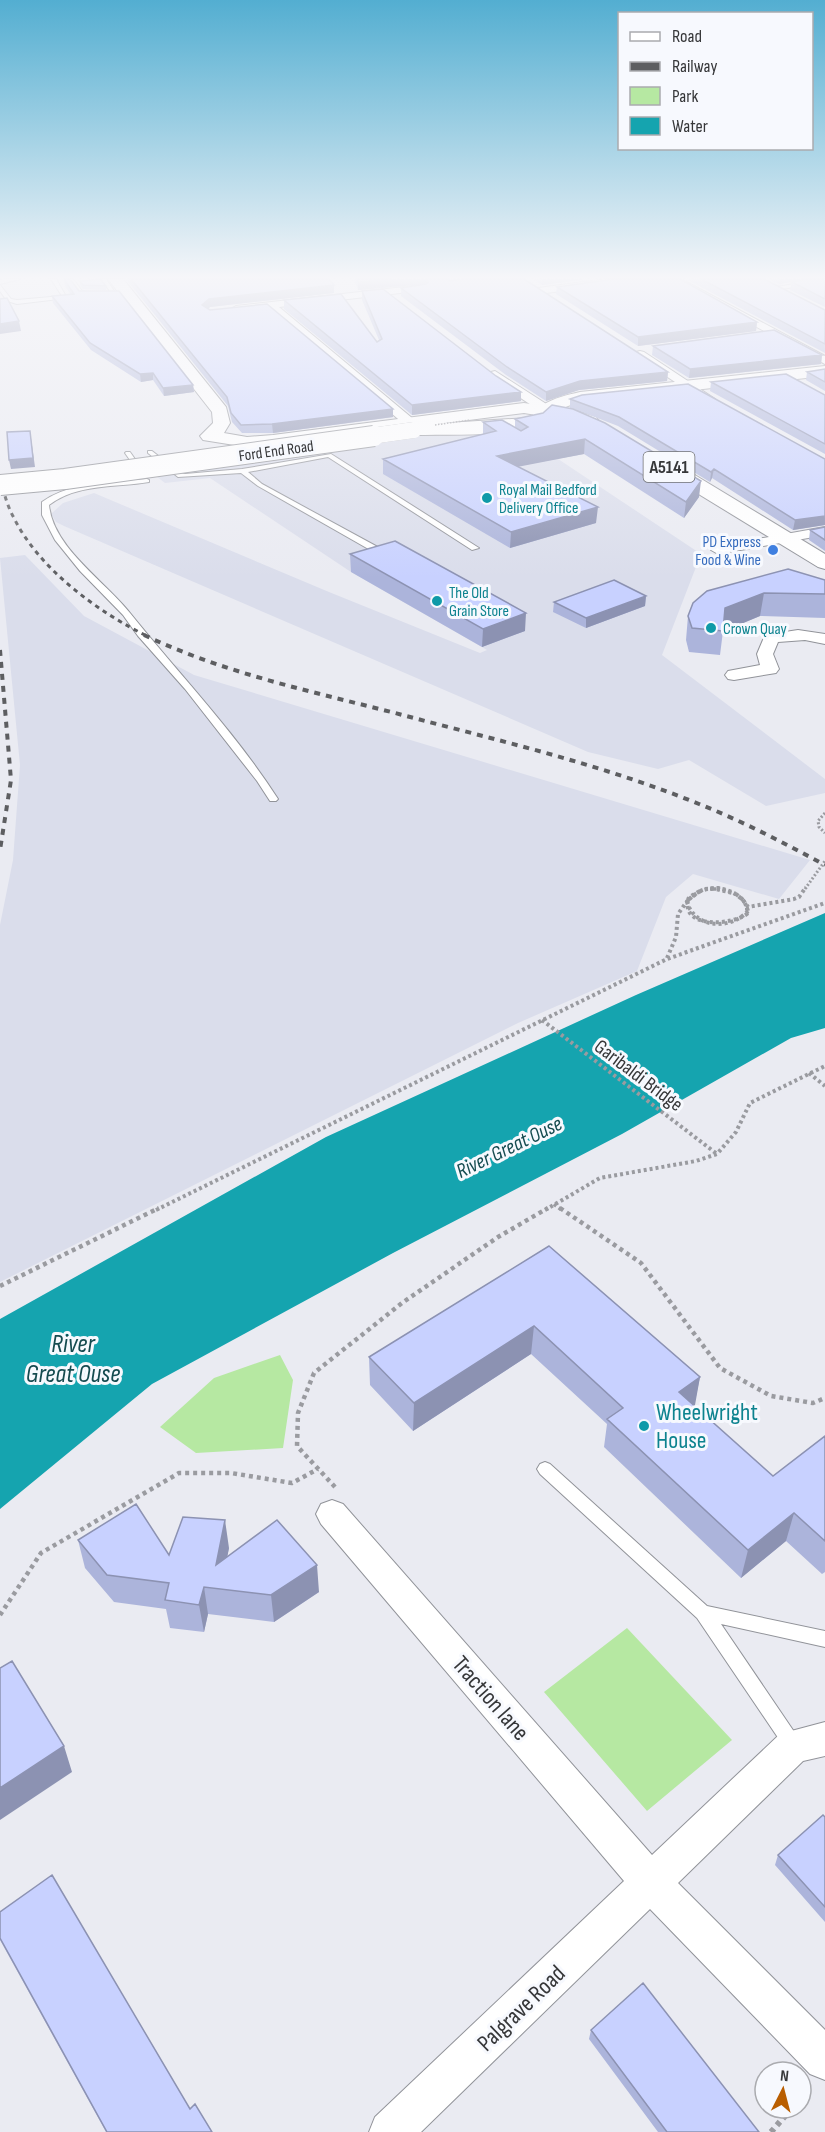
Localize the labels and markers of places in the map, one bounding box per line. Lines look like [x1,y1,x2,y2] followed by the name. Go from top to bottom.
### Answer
[499,481,597,518] place label: Royal Mail Bedford Delivery Office
[480,491,494,505] marker: Royal Mail Bedford Delivery Office
[695,533,761,570] place label: PD Express Food & Wine
[766,543,780,557] marker: PD Express Food & Wine
[449,584,509,621] place label: The Old Grain Store
[430,594,444,608] marker: The Old Grain Store
[723,620,787,639] place label: Crown Quay
[704,621,718,635] marker: Crown Quay
[656,1398,758,1455] place label: Wheelwright House
[637,1419,651,1433] marker: Wheelwright House

